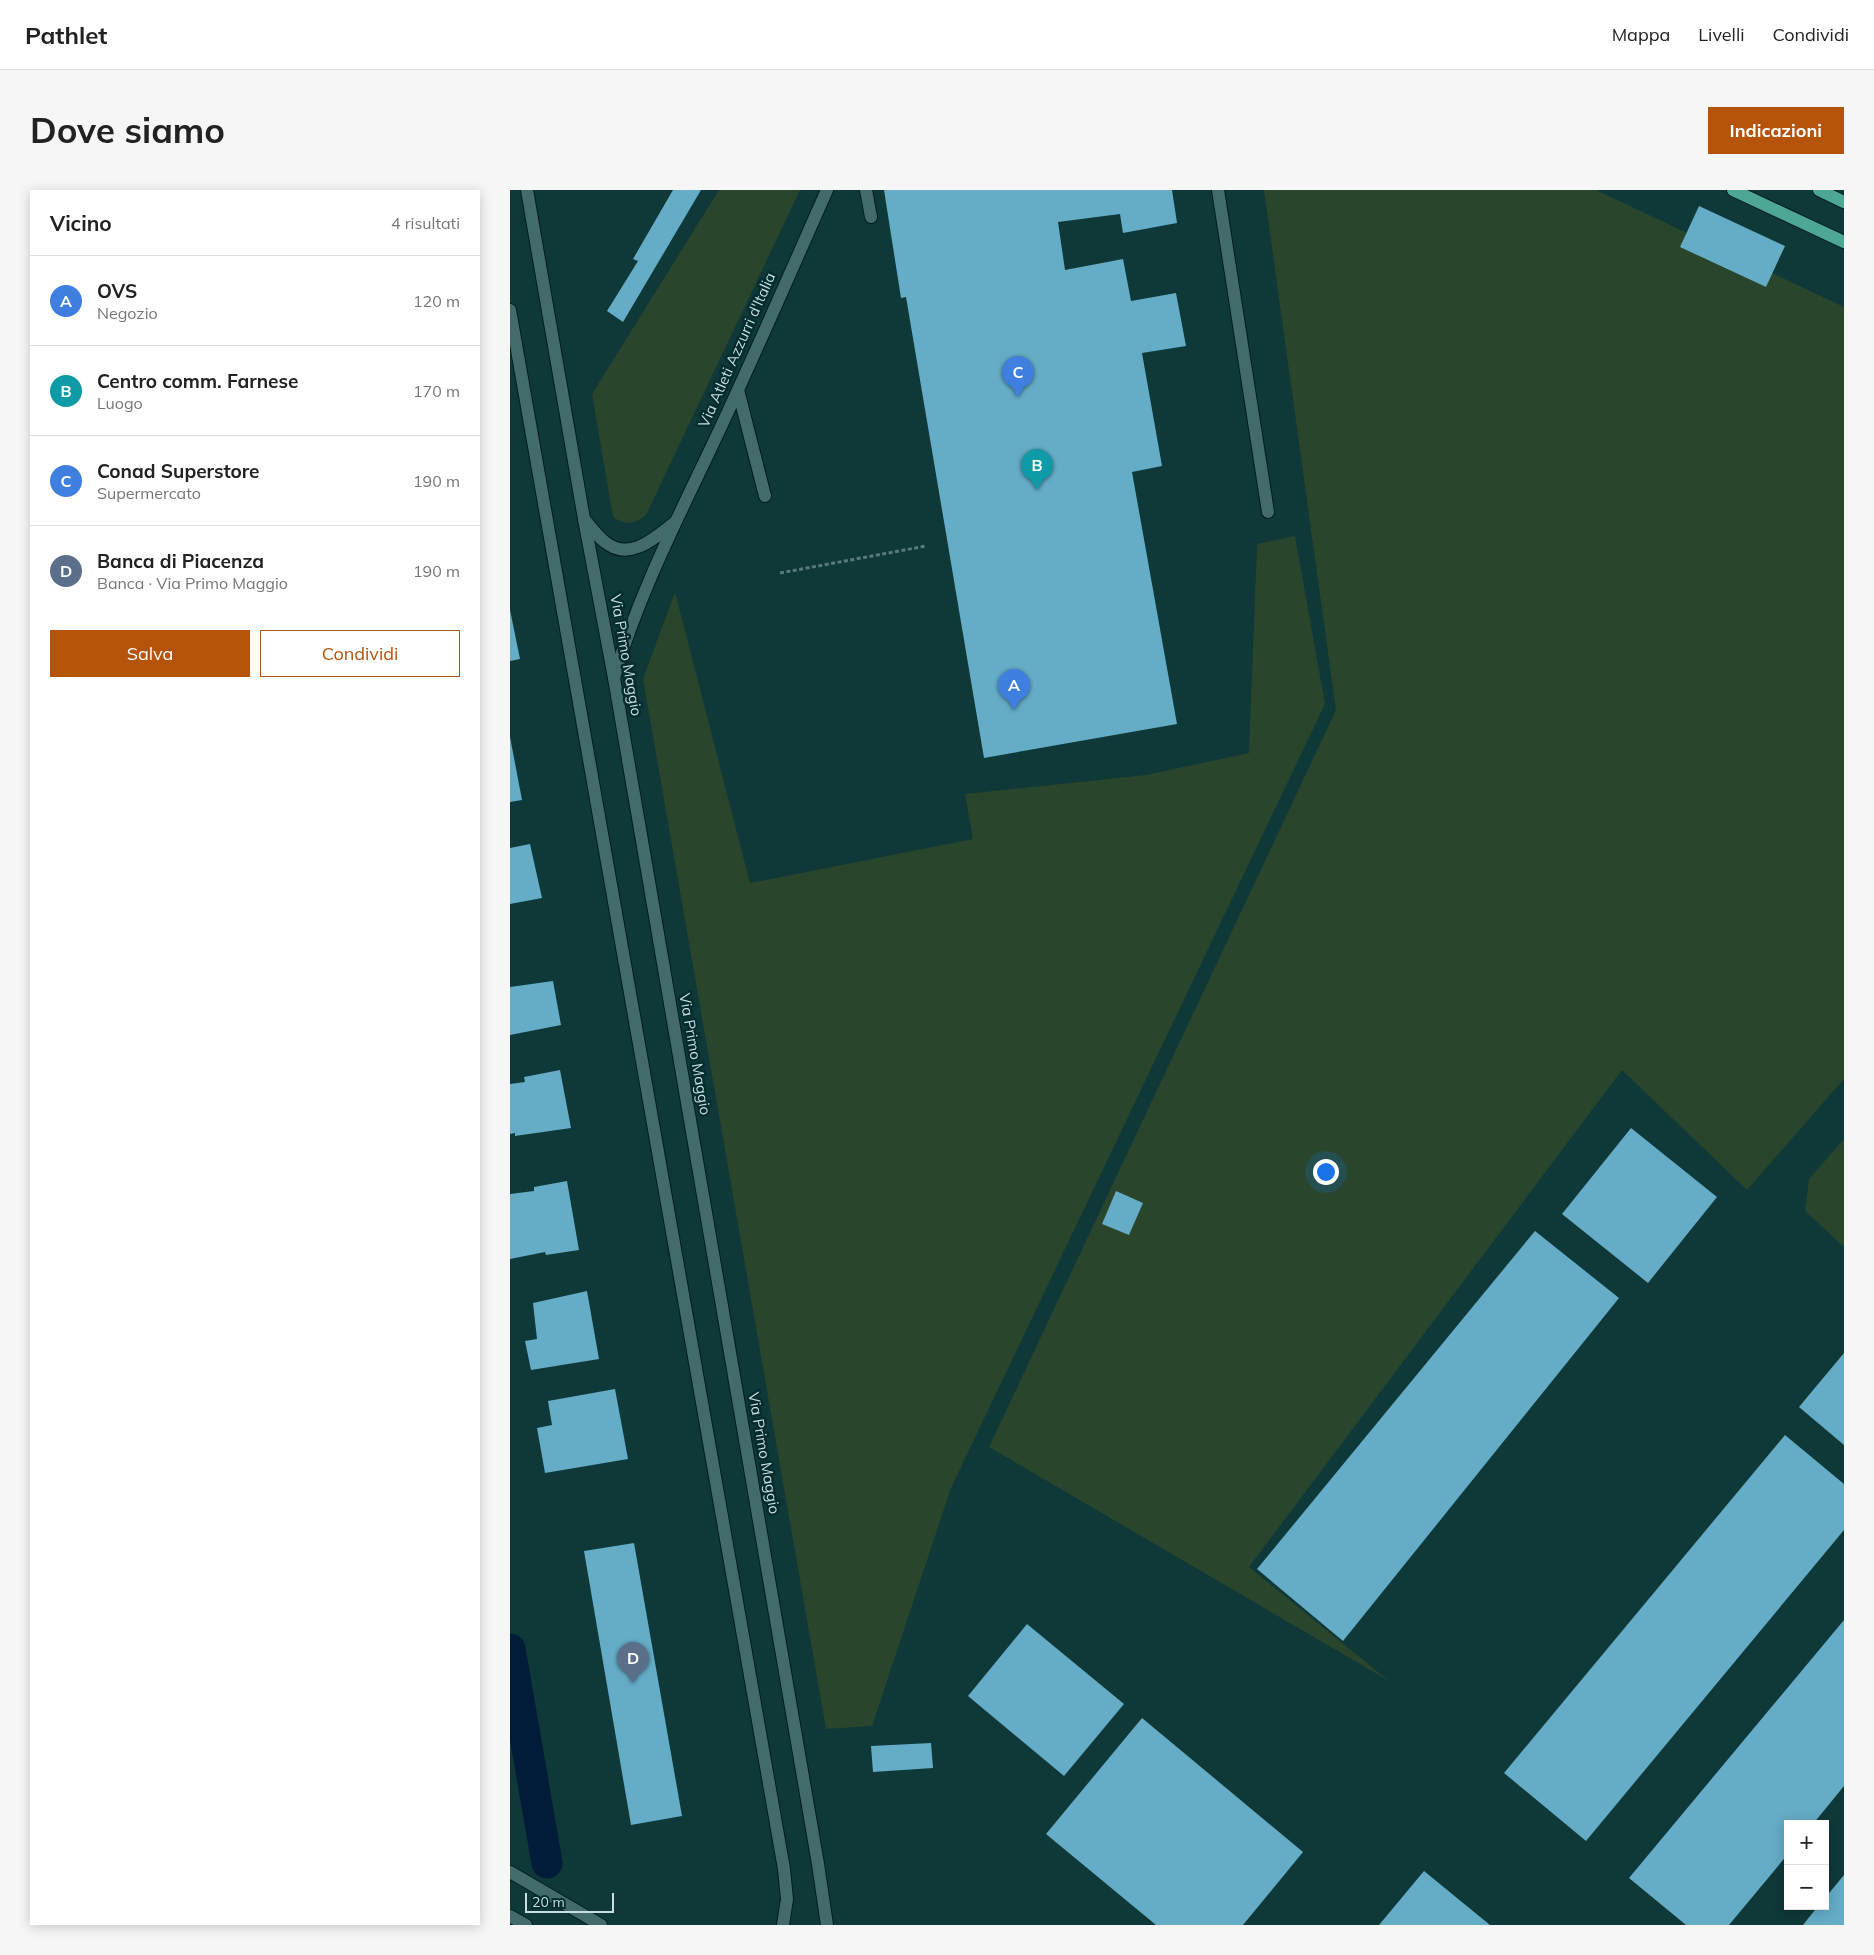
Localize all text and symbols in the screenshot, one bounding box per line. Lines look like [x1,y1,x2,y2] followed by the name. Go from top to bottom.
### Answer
[25,20,107,50] text: Pathlet
[1612,23,1670,46] text: Mappa
[1698,23,1744,46] text: Livelli
[1772,23,1849,46] text: Condividi
[1708,107,1844,154] button: Indicazioni
[30,108,225,152] text: Dove siamo
[50,210,112,236] text: Vicino
[391,213,460,233] text: 4 risultati
[694,269,779,430] street label: Via Atleti Azzurri d'Italia
[97,279,137,303] text: OVS
[60,291,72,311] text: A
[413,291,460,311] text: 120 m
[97,303,158,323] text: Negozio
[1002,356,1034,397] pin: C
[97,369,298,393] text: Centro comm. Farnese
[60,381,72,401] text: B
[413,381,460,401] text: 170 m
[97,393,143,413] text: Luogo
[1021,449,1053,490] pin: B
[97,459,259,483] text: Conad Superstore
[61,471,71,491] text: C
[413,471,460,491] text: 190 m
[97,483,201,503] text: Supermercato
[97,549,264,573] text: Banca di Piacenza
[60,561,72,581] text: D
[413,561,460,581] text: 190 m
[97,573,288,593] text: Banca · Via Primo Maggio
[606,593,647,717] street label: Via Primo Maggio
[50,630,250,677] button: Salva
[260,630,460,677] button: Condividi
[998,669,1030,710] pin: A
[675,992,716,1116] street label: Via Primo Maggio
[1313,1159,1339,1185] your location
[744,1391,785,1515] street label: Via Primo Maggio
[617,1642,649,1683] pin: D
[1784,1820,1829,1910] map controls
[1784,1820,1829,1865] button: +
[1784,1865,1829,1910] button: −
[525,1890,614,1913] scale bar
[532,1893,565,1911] text: 20 m

